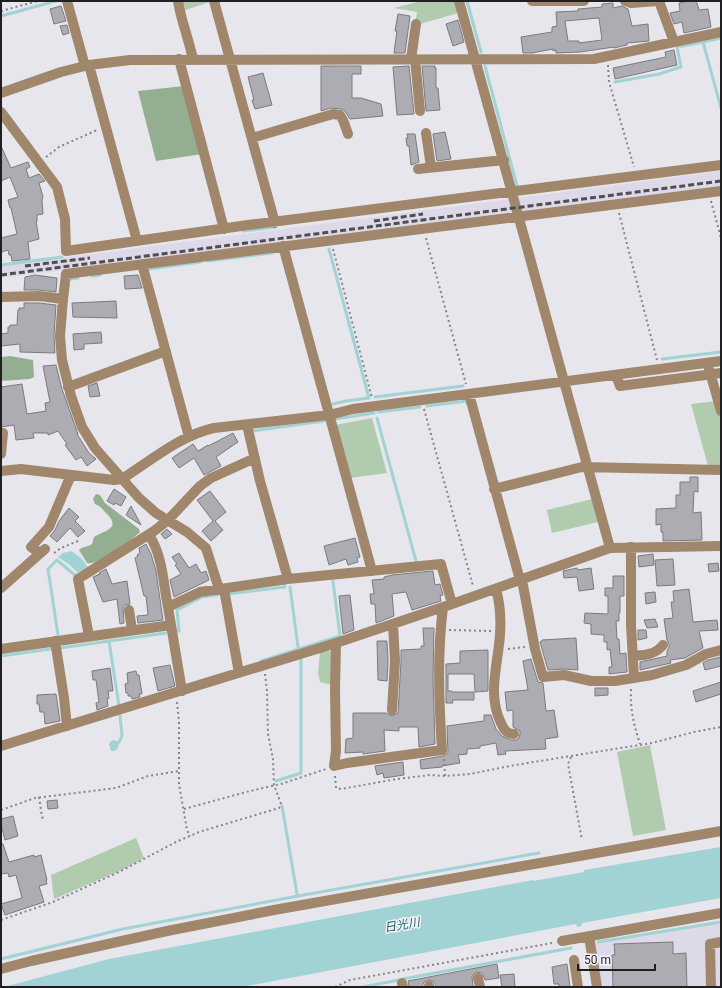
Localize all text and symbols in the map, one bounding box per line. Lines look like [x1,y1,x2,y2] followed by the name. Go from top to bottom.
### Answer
[383,915,423,935] water label: 日光川
[578,946,655,972] scale bar
[584,953,611,967] text: 50 m

